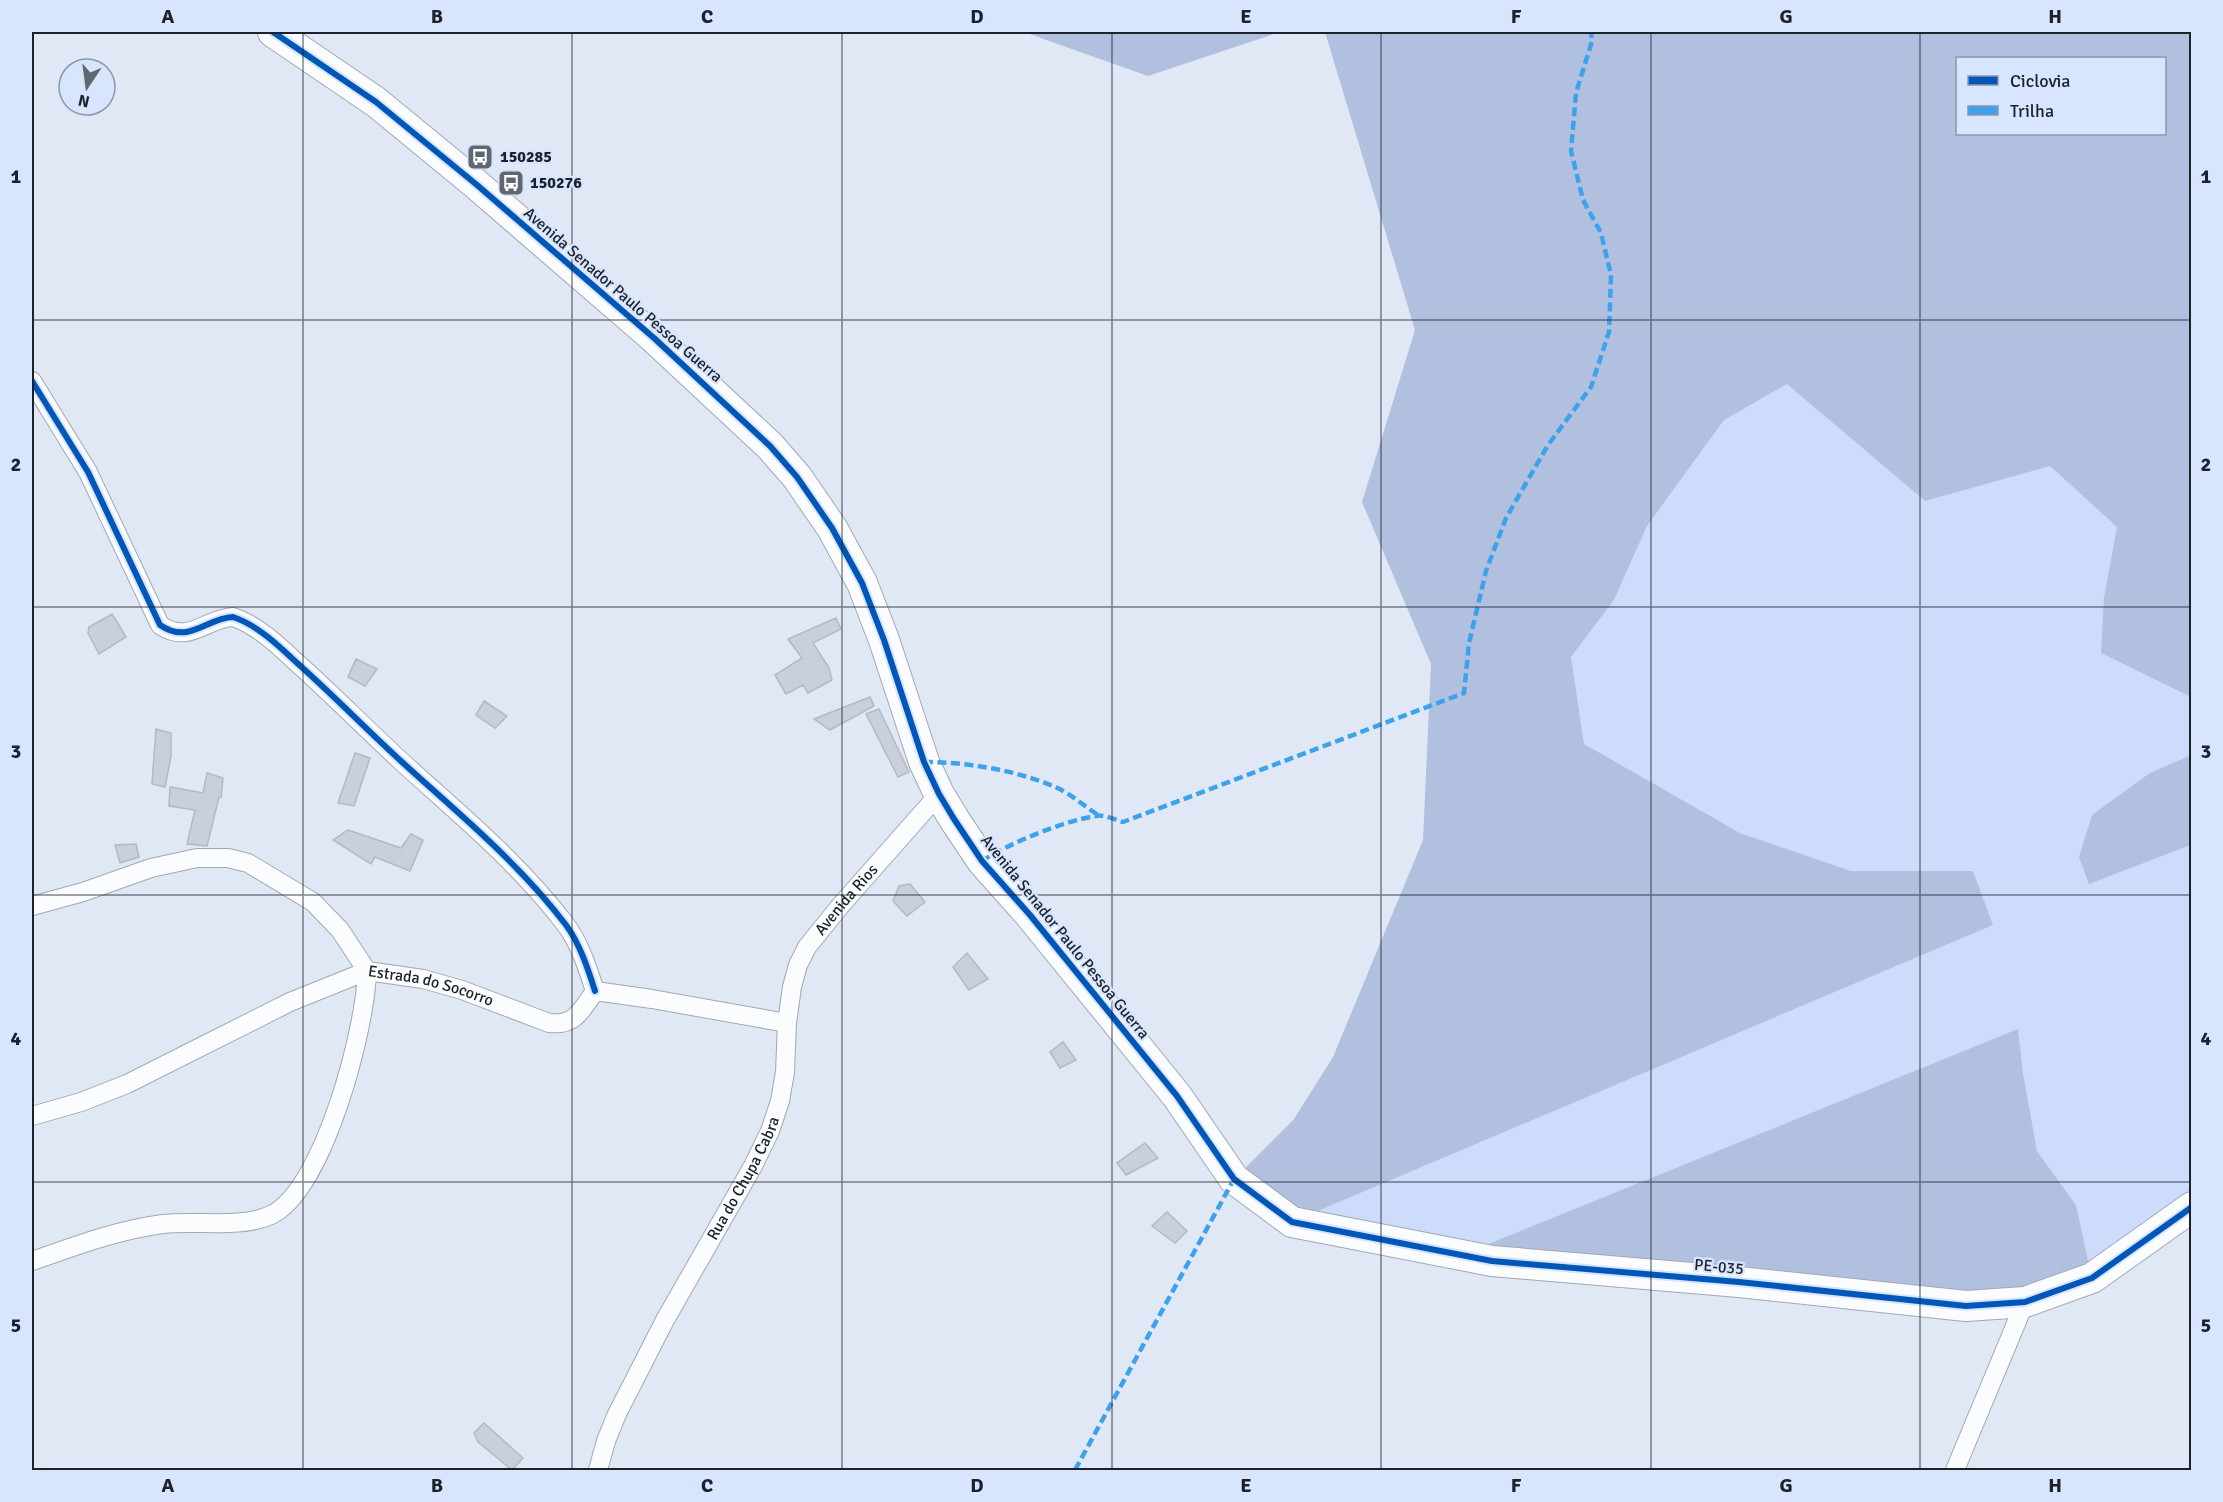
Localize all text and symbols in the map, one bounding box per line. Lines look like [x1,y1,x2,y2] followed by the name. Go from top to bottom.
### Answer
[162,4,175,29] text: A
[431,4,443,29] text: B
[701,4,713,29] text: C
[970,4,984,29] text: D
[1240,4,1252,29] text: E
[1511,4,1522,29] text: F
[1779,4,1793,29] text: G
[2048,4,2062,29] text: H
[57,57,117,117] north arrow
[1956,57,2166,135] legend
[2010,70,2070,92] text: Ciclovia
[76,90,92,112] text: N
[2010,100,2054,122] text: Trilha
[465,142,495,172] bus stop icon: 150285
[500,147,552,167] place label: 150285
[11,164,22,189] text: 1
[2201,164,2212,189] text: 1
[496,168,526,198] bus stop icon: 150276
[530,173,582,193] place label: 150276
[519,203,727,387] street label: Avenida Senador Paulo Pessoa Guerra
[11,452,21,477] text: 2
[2201,452,2211,477] text: 2
[11,739,21,764] text: 3
[2201,739,2211,764] text: 3
[976,831,1154,1043] street label: Avenida Senador Paulo Pessoa Guerra
[811,860,882,939] street label: Avenida Rios
[367,961,496,1011] street label: Estrada do Socorro
[11,1026,22,1051] text: 4
[2201,1026,2212,1051] text: 4
[703,1114,784,1244] street label: Rua do Chupa Cabra
[1693,1255,1745,1279] street label: PE-035
[11,1313,21,1338] text: 5
[2201,1313,2211,1338] text: 5
[162,1473,175,1498] text: A
[431,1473,443,1498] text: B
[701,1473,713,1498] text: C
[970,1473,984,1498] text: D
[1240,1473,1252,1498] text: E
[1511,1473,1522,1498] text: F
[1779,1473,1793,1498] text: G
[2048,1473,2062,1498] text: H

